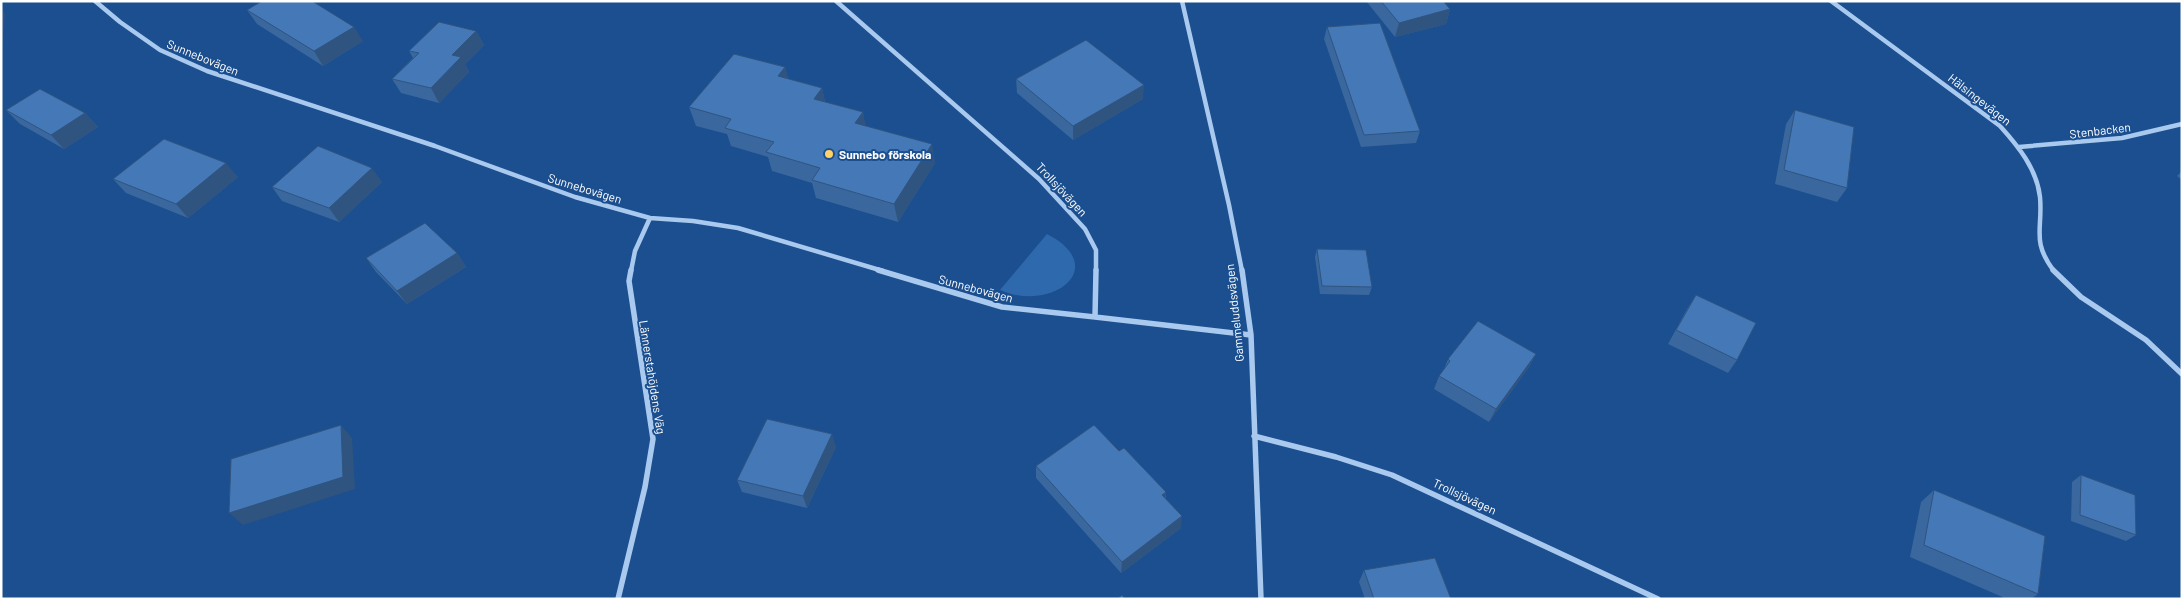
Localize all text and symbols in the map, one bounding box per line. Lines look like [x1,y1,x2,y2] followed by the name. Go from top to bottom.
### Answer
[165,36,241,78] street label: Sunnebovägen
[1946,70,2014,128] street label: Hälsingevägen
[2069,119,2131,141] street label: Stenbacken
[839,147,931,161] place label: Sunnebo förskola
[823,148,835,160] marker: Sunnebo förskola
[1034,159,1090,219] street label: Trollsjövägen
[546,170,624,206] street label: Sunnebovägen
[1222,263,1246,363] street label: Gammeluddsvägen
[937,271,1015,305] street label: Sunnebovägen
[637,319,669,435] street label: Lännerstahöjdens Väg
[1431,475,1499,517] street label: Trollsjövägen

